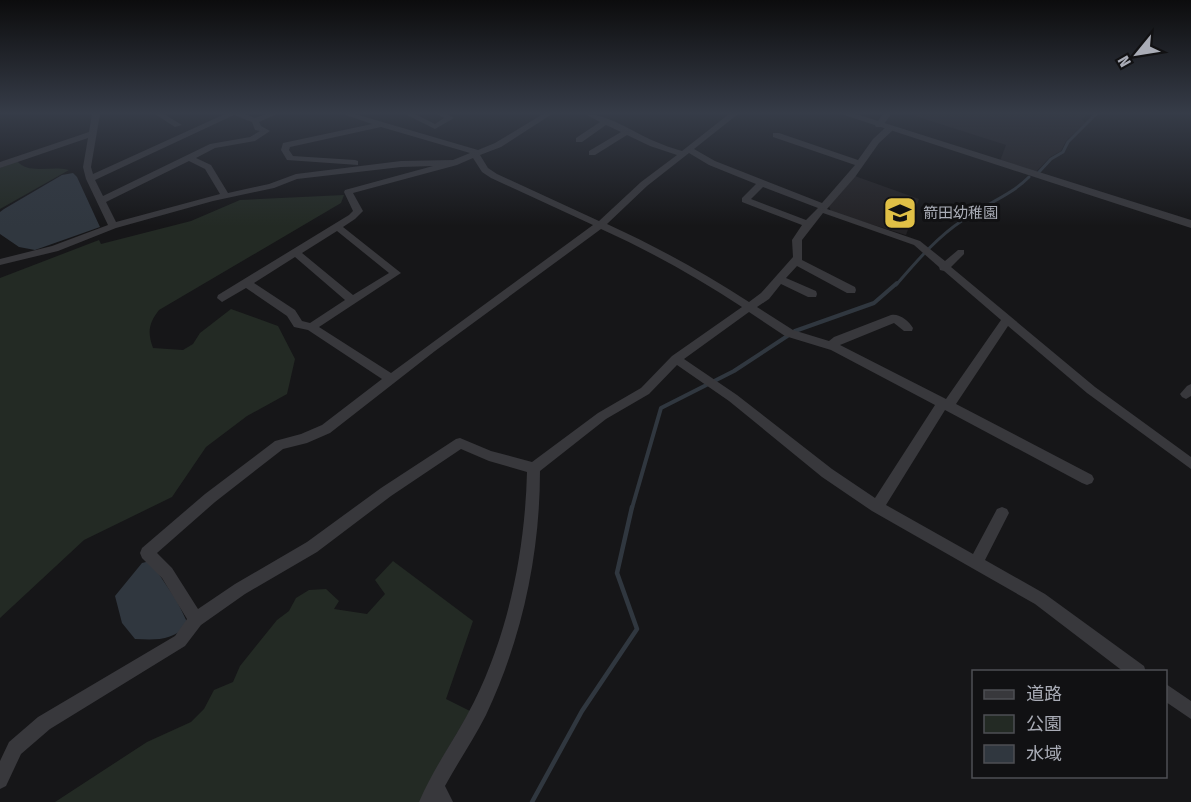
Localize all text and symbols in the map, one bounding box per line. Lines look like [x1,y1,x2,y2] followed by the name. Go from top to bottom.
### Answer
[1107,24,1167,84] north arrow
[1114,52,1135,70] text: N
[882,195,918,231] school or university icon: 箭田幼稚園
[923,204,998,222] place label: 箭田幼稚園
[972,670,1167,778] legend
[1026,683,1062,705] text: 道路
[1026,713,1062,735] text: 公園
[1026,743,1062,765] text: 水域

